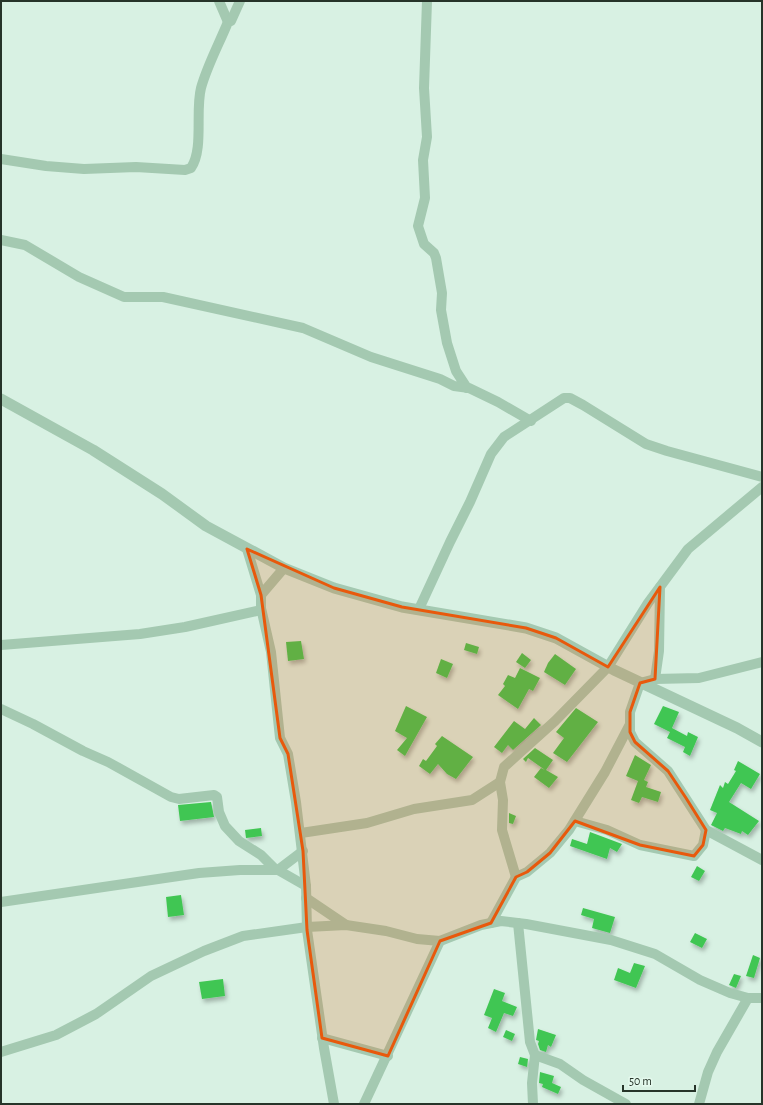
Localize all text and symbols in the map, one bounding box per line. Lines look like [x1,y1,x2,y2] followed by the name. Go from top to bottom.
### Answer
[623,1067,695,1093] scale bar
[629,1075,652,1087] text: 50 m

